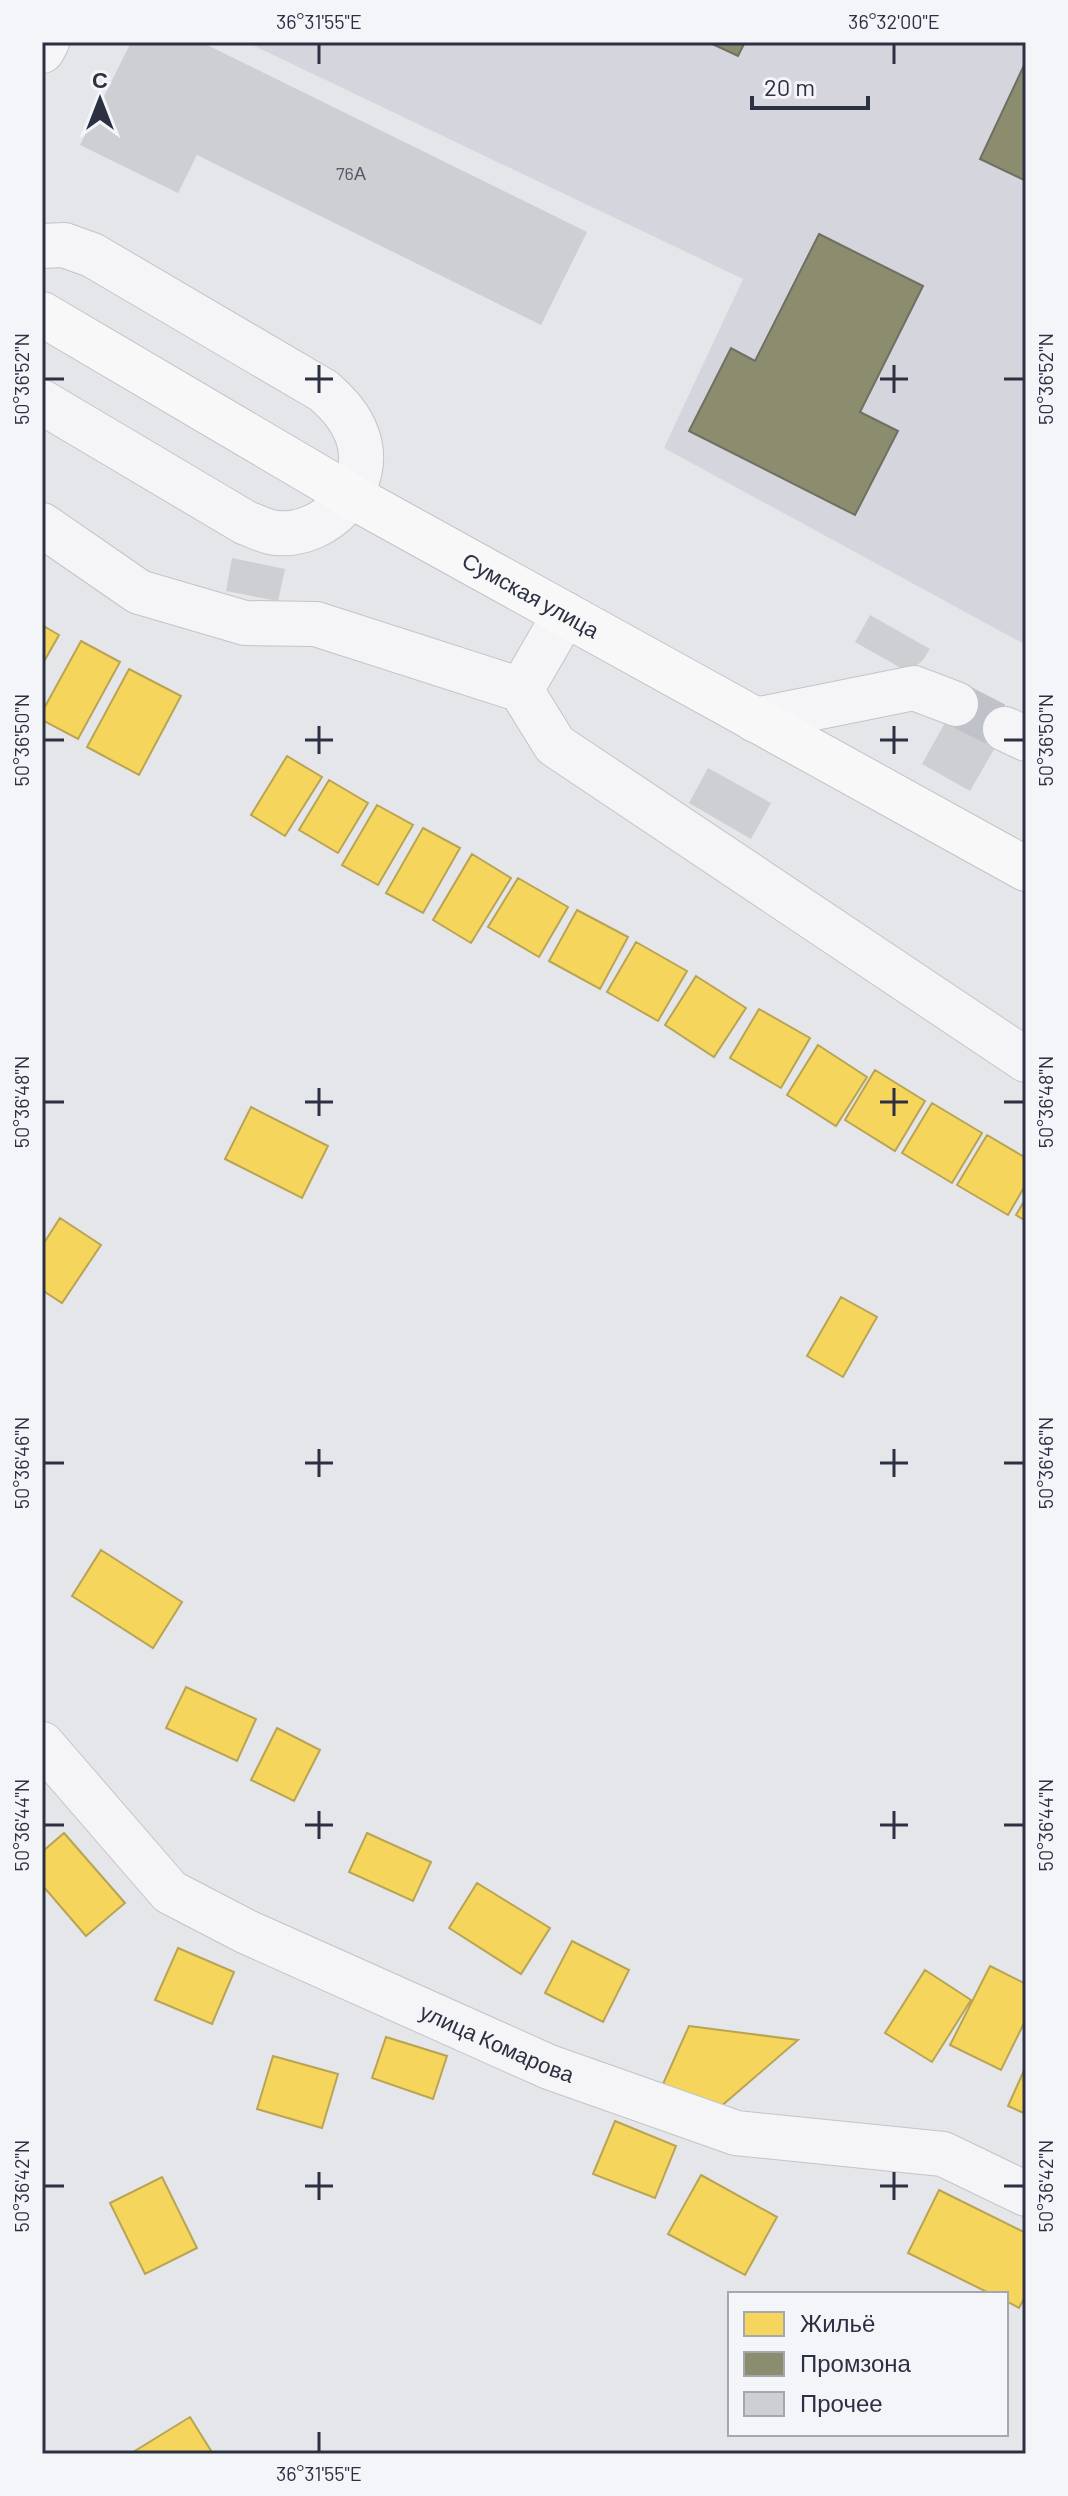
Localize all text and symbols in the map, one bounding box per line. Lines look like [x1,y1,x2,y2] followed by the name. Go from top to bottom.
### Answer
[276,9,362,33] text: 36°31'55"E
[848,9,940,33] text: 36°32'00"E
[60,60,140,140] north arrow
[752,60,868,110] scale bar
[92,66,108,92] text: С
[764,72,815,101] text: 20 m
[336,162,366,184] house number: 76А
[9,333,33,425] text: 50°36'52"N
[1033,333,1057,425] text: 50°36'52"N
[458,546,605,643] street label: Сумская улица
[9,694,33,786] text: 50°36'50"N
[1033,694,1057,786] text: 50°36'50"N
[9,1056,33,1148] text: 50°36'48"N
[1033,1056,1057,1148] text: 50°36'48"N
[9,1417,33,1509] text: 50°36'46"N
[1033,1417,1057,1509] text: 50°36'46"N
[9,1779,33,1871] text: 50°36'44"N
[1033,1779,1057,1871] text: 50°36'44"N
[416,1997,578,2087] street label: улица Комарова
[9,2140,33,2232] text: 50°36'42"N
[1033,2140,1057,2232] text: 50°36'42"N
[728,2292,1008,2436] legend
[800,2308,875,2337] text: Жильё
[800,2348,912,2377] text: Промзона
[800,2388,883,2417] text: Прочее
[276,2461,362,2485] text: 36°31'55"E

